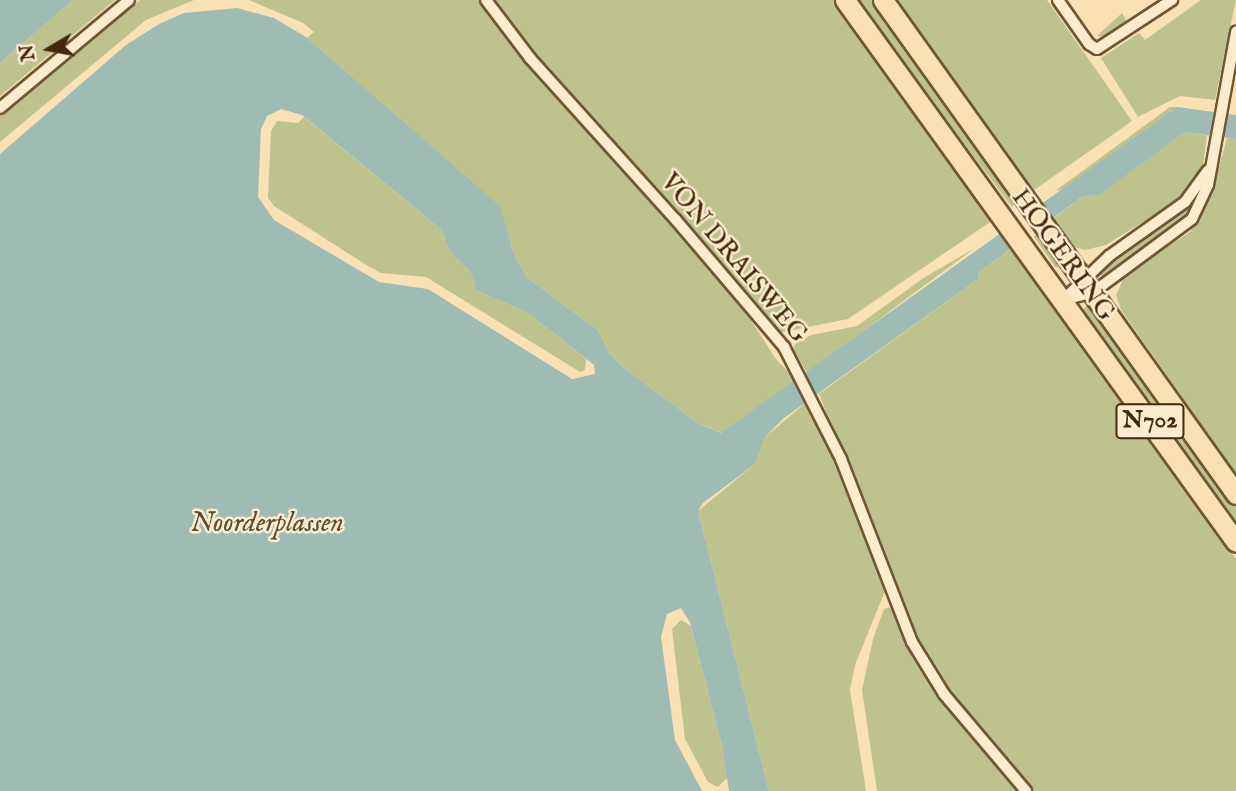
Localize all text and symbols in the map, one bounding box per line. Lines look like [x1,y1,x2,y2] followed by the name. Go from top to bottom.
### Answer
[14,14,84,84] north arrow
[15,42,42,63] text: N
[654,167,814,349] street label: VON DRAISWEG
[1005,183,1121,327] street label: HOGERING
[1115,400,1185,442] road number: N702
[190,507,344,541] water label: Noorderplassen

